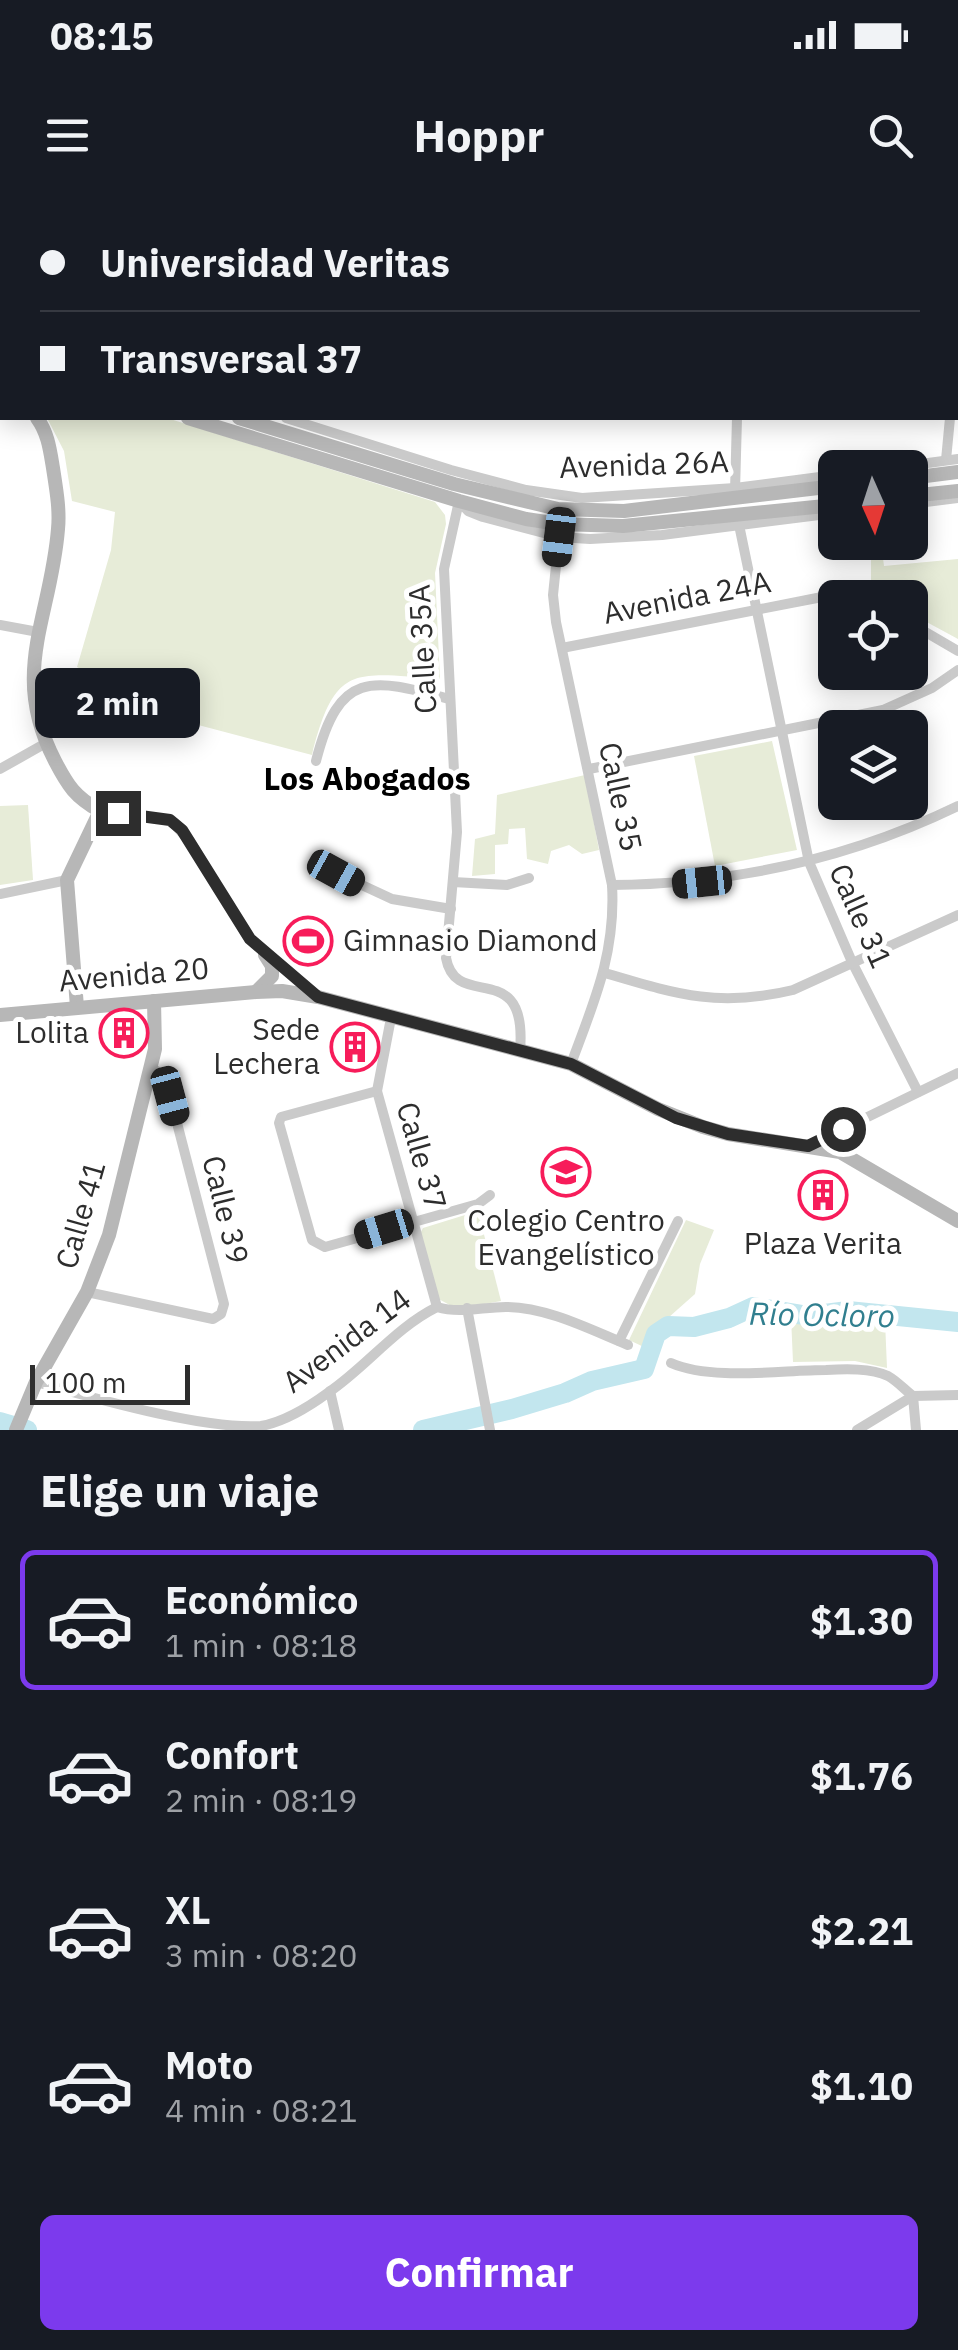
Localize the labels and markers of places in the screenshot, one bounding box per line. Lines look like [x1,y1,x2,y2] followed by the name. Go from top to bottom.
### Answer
[282,915,334,967] sports icon: Gimnasio Diamond
[343,920,598,959] place label: Gimnasio Diamond
[98,1007,150,1059] building icon: Lolita
[213,1009,320,1082] place label: Sede Lechera
[15,1012,89,1051] place label: Lolita
[329,1021,381,1073] building icon: Sede Lechera
[540,1146,592,1198] school or university icon: Colegio Centro Evangelístico
[797,1169,849,1221] building icon: Plaza Verita
[467,1200,665,1273] place label: Colegio Centro Evangelístico
[744,1223,902,1262] place label: Plaza Verita

